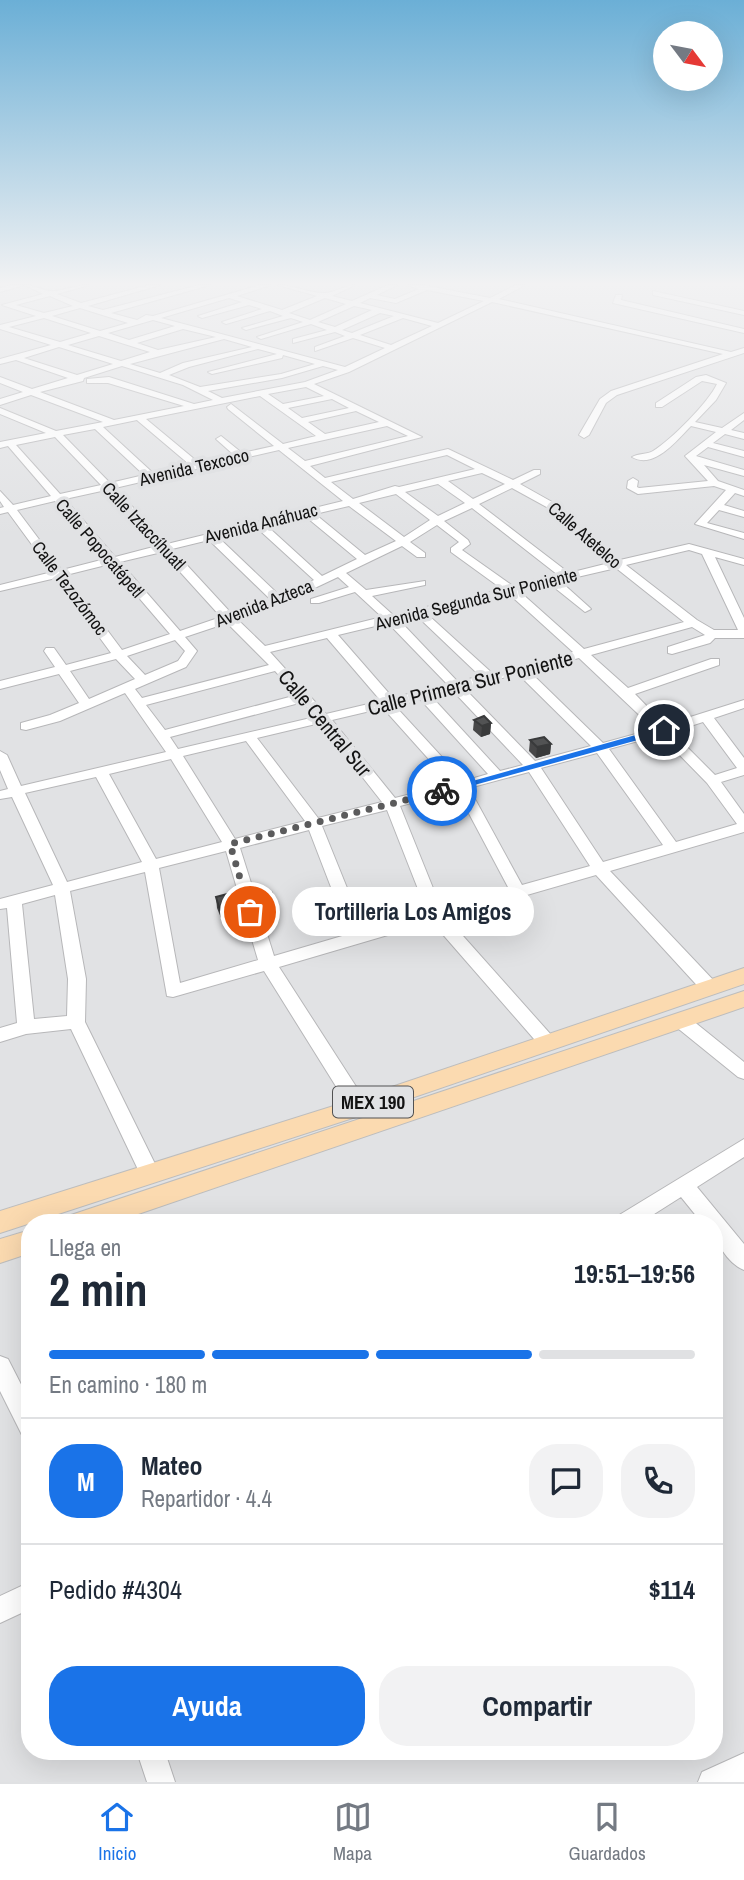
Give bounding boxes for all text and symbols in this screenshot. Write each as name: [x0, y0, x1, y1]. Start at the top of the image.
north arrow: [653, 21, 723, 91]
map controls: [653, 21, 723, 91]
street label: Avenida Texcoco: [136, 442, 251, 492]
street label: Calle Iztaccíhuatl: [97, 476, 191, 576]
street label: Calle Popocatépetl: [50, 493, 150, 603]
street label: Calle Atetelco: [543, 496, 627, 574]
street label: Avenida Anáhuac: [201, 497, 320, 549]
street label: Calle Tezozómoc: [26, 536, 114, 640]
street label: Avenida Segunda Sur Poniente: [371, 562, 580, 636]
street label: Avenida Azteca: [211, 573, 316, 633]
street label: Calle Primera Sur Poniente: [364, 643, 576, 723]
street label: Calle Central Sur: [272, 663, 378, 783]
pin: [634, 700, 694, 760]
icon: home: [645, 711, 683, 749]
courier: [407, 756, 477, 826]
icon: bike: [423, 772, 461, 810]
pin: [220, 882, 280, 942]
callout: Tortilleria Los Amigos: [292, 888, 534, 936]
icon: bag: [231, 893, 269, 931]
text: Tortilleria Los Amigos: [314, 896, 512, 927]
road number: MEX 190: [333, 1086, 413, 1118]
text: Llega en: [49, 1232, 121, 1263]
text: 19:51–19:56: [574, 1256, 695, 1291]
text: 2 min: [49, 1258, 148, 1320]
text: En camino · 180 m: [49, 1369, 207, 1400]
button: chat: [529, 1444, 603, 1518]
button: phone: [621, 1444, 695, 1518]
text: Mateo: [141, 1448, 203, 1483]
text: M: [77, 1464, 95, 1499]
text: Repartidor · 4.4: [141, 1483, 272, 1514]
text: Pedido #4304: [49, 1572, 182, 1607]
text: $114: [649, 1572, 695, 1607]
button: Ayuda: [49, 1666, 365, 1746]
button: Compartir: [379, 1666, 695, 1746]
tab: Inicio: [98, 1798, 136, 1866]
tab: Mapa: [333, 1798, 372, 1866]
tab: Guardados: [569, 1798, 646, 1866]

